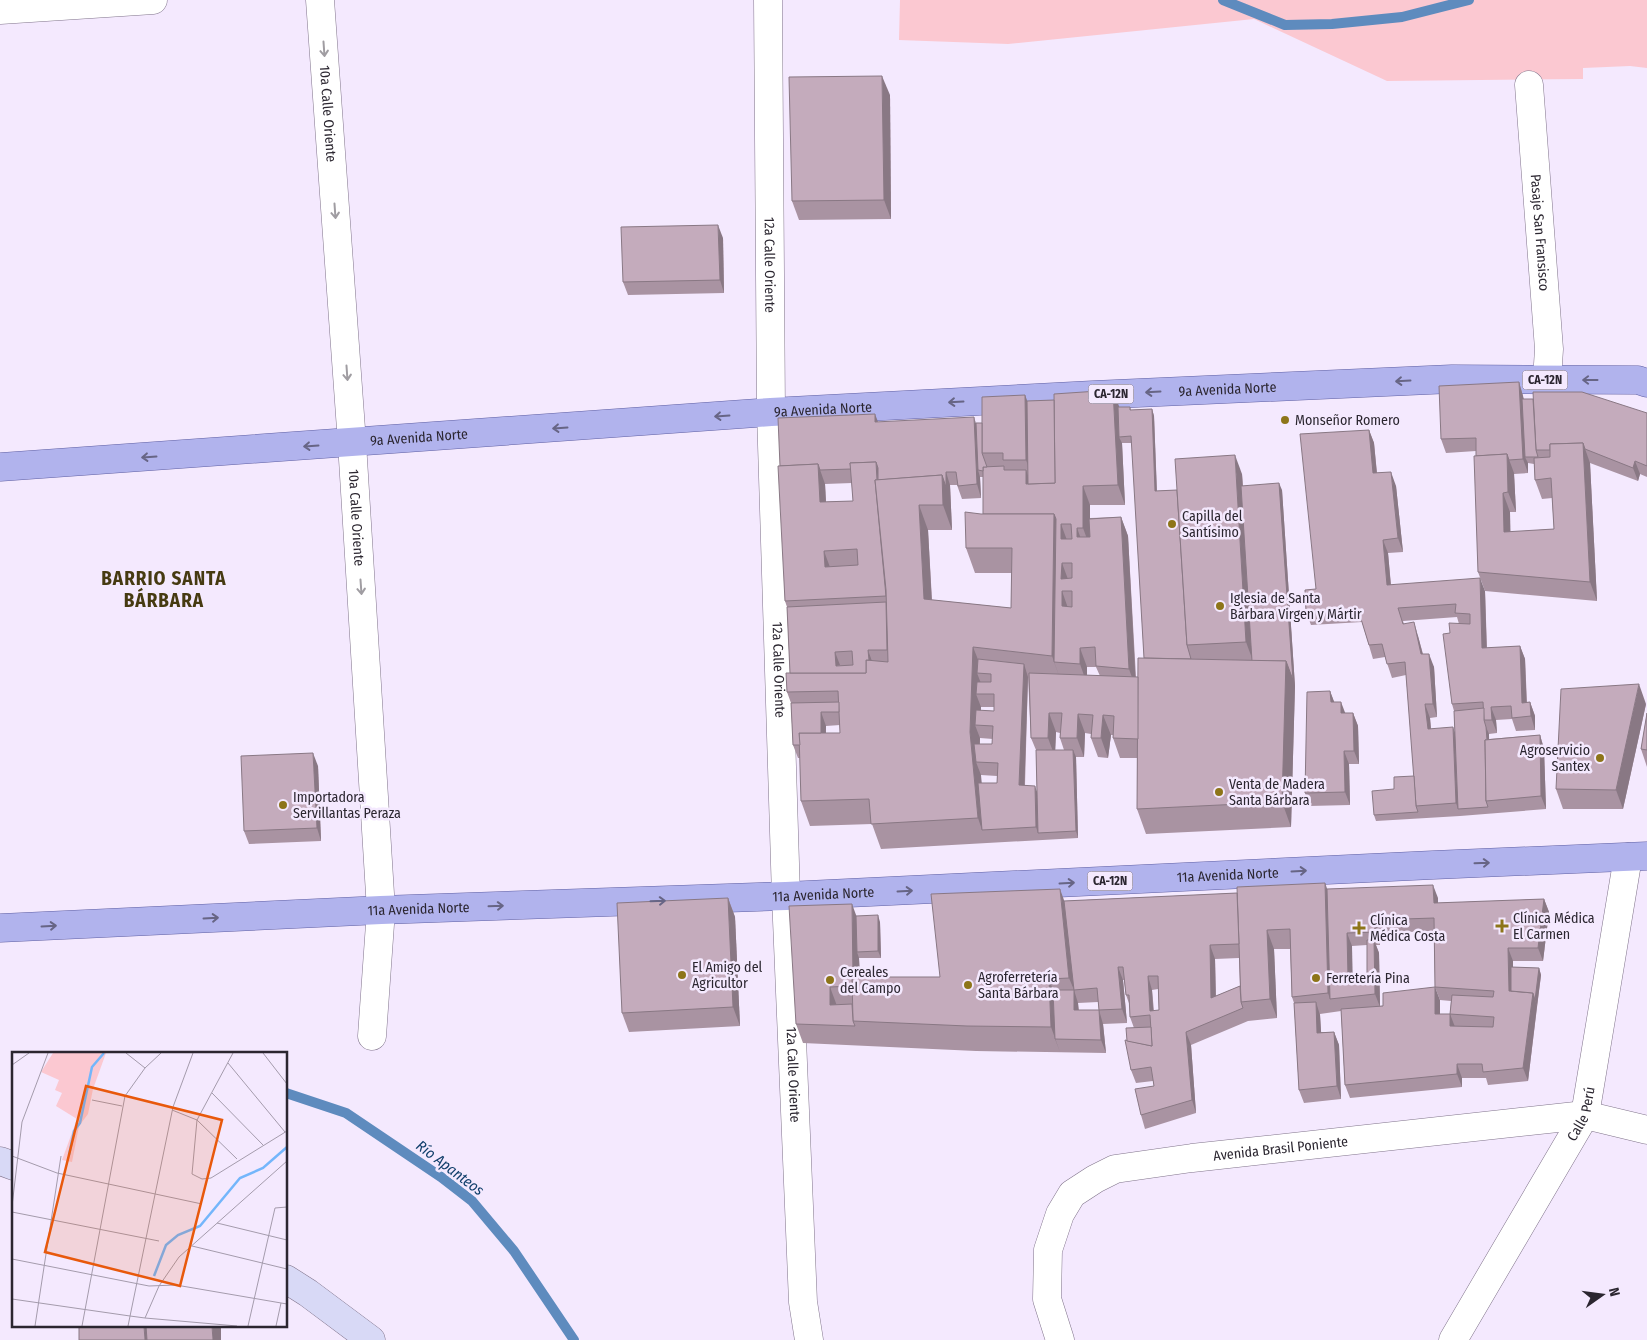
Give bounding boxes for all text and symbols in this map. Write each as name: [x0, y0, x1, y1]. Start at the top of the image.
one-way arrow: [319, 40, 329, 56]
street label: 10a Calle Oriente: [316, 65, 340, 163]
street label: Pasaje San Fransisco: [1527, 174, 1553, 292]
one-way arrow: [331, 202, 340, 218]
street label: 12a Calle Oriente: [761, 217, 778, 313]
one-way arrow: [342, 365, 352, 381]
road number: CA-12N: [1522, 370, 1568, 390]
one-way arrow: [1582, 375, 1598, 385]
one-way arrow: [1395, 376, 1411, 385]
street label: 9a Avenida Norte: [1178, 379, 1277, 400]
road number: CA-12N: [1088, 384, 1134, 404]
one-way arrow: [1145, 388, 1161, 397]
one-way arrow: [948, 398, 964, 407]
street label: 9a Avenida Norte: [774, 399, 872, 421]
one-way arrow: [715, 411, 731, 420]
place label: Monseñor Romero: [1295, 412, 1400, 429]
marker: Monseñor Romero: [1279, 414, 1291, 426]
one-way arrow: [553, 423, 569, 432]
street label: 9a Avenida Norte: [369, 426, 469, 450]
one-way arrow: [303, 441, 319, 450]
one-way arrow: [141, 452, 157, 461]
street label: 10a Calle Oriente: [345, 469, 368, 567]
place label: Capilla del Santísimo: [1182, 508, 1243, 541]
marker: Capilla del Santísimo: [1166, 518, 1178, 530]
district label: BARRIO SANTA BÁRBARA: [101, 567, 227, 612]
one-way arrow: [356, 579, 365, 595]
place label: Iglesia de Santa Bárbara Virgen y Mártir: [1230, 590, 1362, 623]
marker: Iglesia de Santa Bárbara Virgen y Mártir: [1214, 600, 1226, 612]
street label: 12a Calle Oriente: [769, 622, 788, 718]
place label: Agroservicio Santex: [1520, 742, 1591, 775]
marker: Agroservicio Santex: [1594, 752, 1606, 764]
place label: Venta de Madera Santa Bárbara: [1229, 776, 1325, 809]
marker: Venta de Madera Santa Bárbara: [1213, 786, 1225, 798]
place label: Importadora Servillantas Peraza: [293, 789, 401, 822]
marker: Importadora Servillantas Peraza: [277, 799, 289, 811]
one-way arrow: [1474, 858, 1490, 867]
street label: 11a Avenida Norte: [1176, 864, 1279, 886]
one-way arrow: [1291, 867, 1307, 876]
road number: CA-12N: [1088, 871, 1132, 890]
one-way arrow: [1059, 878, 1075, 887]
street label: 11a Avenida Norte: [772, 884, 875, 905]
one-way arrow: [897, 886, 913, 895]
one-way arrow: [650, 896, 666, 905]
street label: 11a Avenida Norte: [367, 899, 470, 920]
one-way arrow: [487, 902, 503, 911]
place label: Clínica Médica El Carmen: [1513, 910, 1595, 943]
place label: Clínica Médica Costa: [1370, 912, 1446, 945]
one-way arrow: [203, 914, 219, 923]
marker: Clínica Médica El Carmen: [1495, 919, 1509, 933]
one-way arrow: [40, 921, 56, 931]
marker: Clínica Médica Costa: [1352, 921, 1366, 935]
place label: El Amigo del Agricultor: [692, 959, 763, 992]
place label: Cereales del Campo: [840, 964, 901, 997]
marker: El Amigo del Agricultor: [676, 969, 688, 981]
place label: Agroferretería Santa Bárbara: [978, 969, 1059, 1002]
place label: Ferretería Pina: [1326, 970, 1410, 987]
marker: Ferretería Pina: [1310, 972, 1322, 984]
marker: Cereales del Campo: [824, 974, 836, 986]
marker: Agroferretería Santa Bárbara: [962, 979, 974, 991]
street label: 12a Calle Oriente: [782, 1026, 803, 1123]
inset map: [12, 1052, 288, 1328]
street label: Calle Perú: [1564, 1085, 1599, 1144]
street label: Avenida Brasil Poniente: [1212, 1133, 1349, 1165]
water label: Río Apanteos: [412, 1137, 488, 1200]
north arrow: [1577, 1270, 1627, 1320]
text: N: [1605, 1286, 1623, 1298]

